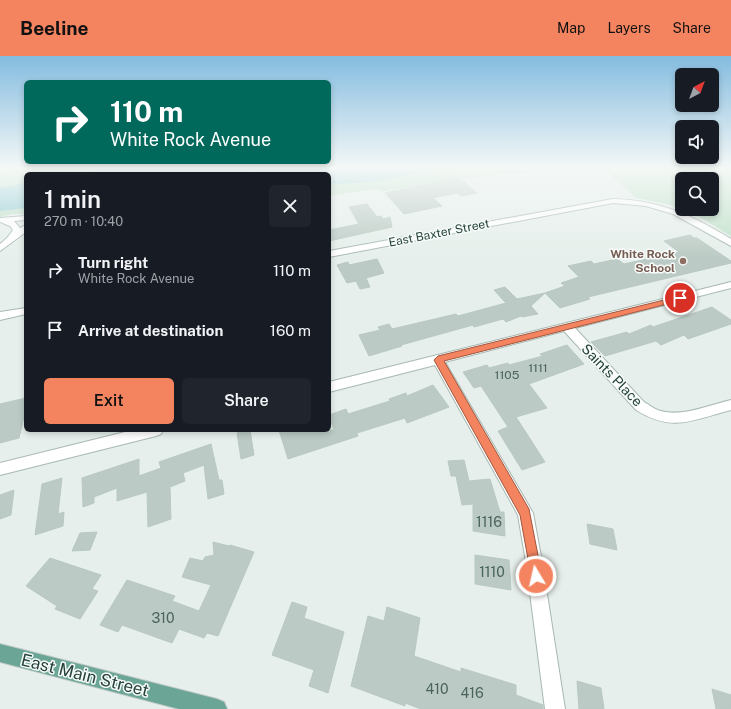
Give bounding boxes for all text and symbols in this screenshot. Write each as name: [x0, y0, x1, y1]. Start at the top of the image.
text: Beeline: [20, 17, 89, 39]
text: Map: [557, 20, 585, 36]
text: Layers: [607, 20, 651, 36]
text: Share: [673, 20, 711, 36]
north arrow: [675, 68, 719, 112]
map controls: [675, 68, 719, 216]
text: 110 m: [110, 95, 183, 128]
icon: right: [44, 96, 96, 148]
button: sound: [675, 120, 719, 164]
text: White Rock Avenue: [110, 129, 271, 150]
button: search: [675, 172, 719, 216]
text: 1 min: [44, 185, 101, 213]
button: close: [269, 185, 311, 227]
text: 270 m · 10:40: [44, 214, 123, 229]
street label: East Baxter Street: [387, 216, 491, 250]
place label: White Rock School: [610, 247, 675, 275]
text: Turn right: [78, 254, 148, 271]
marker: White Rock School: [678, 256, 688, 266]
icon: right: [44, 259, 66, 281]
text: 110 m: [273, 262, 311, 279]
text: White Rock Avenue: [78, 271, 194, 286]
pin: [663, 281, 697, 315]
icon: arrive: [669, 287, 691, 309]
icon: arrive: [44, 319, 66, 341]
text: Arrive at destination: [78, 322, 223, 339]
text: 160 m: [270, 322, 311, 339]
street label: Saints Place: [578, 340, 646, 410]
house number: 1111: [528, 361, 548, 375]
house number: 1105: [495, 368, 520, 382]
button: Exit: [44, 378, 174, 424]
button: Share: [182, 378, 311, 424]
house number: 1116: [476, 514, 502, 530]
position arrow: [515, 555, 557, 597]
house number: 1110: [479, 564, 505, 580]
house number: 310: [151, 610, 175, 626]
street label: East Main Street: [19, 649, 151, 701]
house number: 410: [425, 681, 449, 697]
house number: 416: [460, 685, 484, 701]

